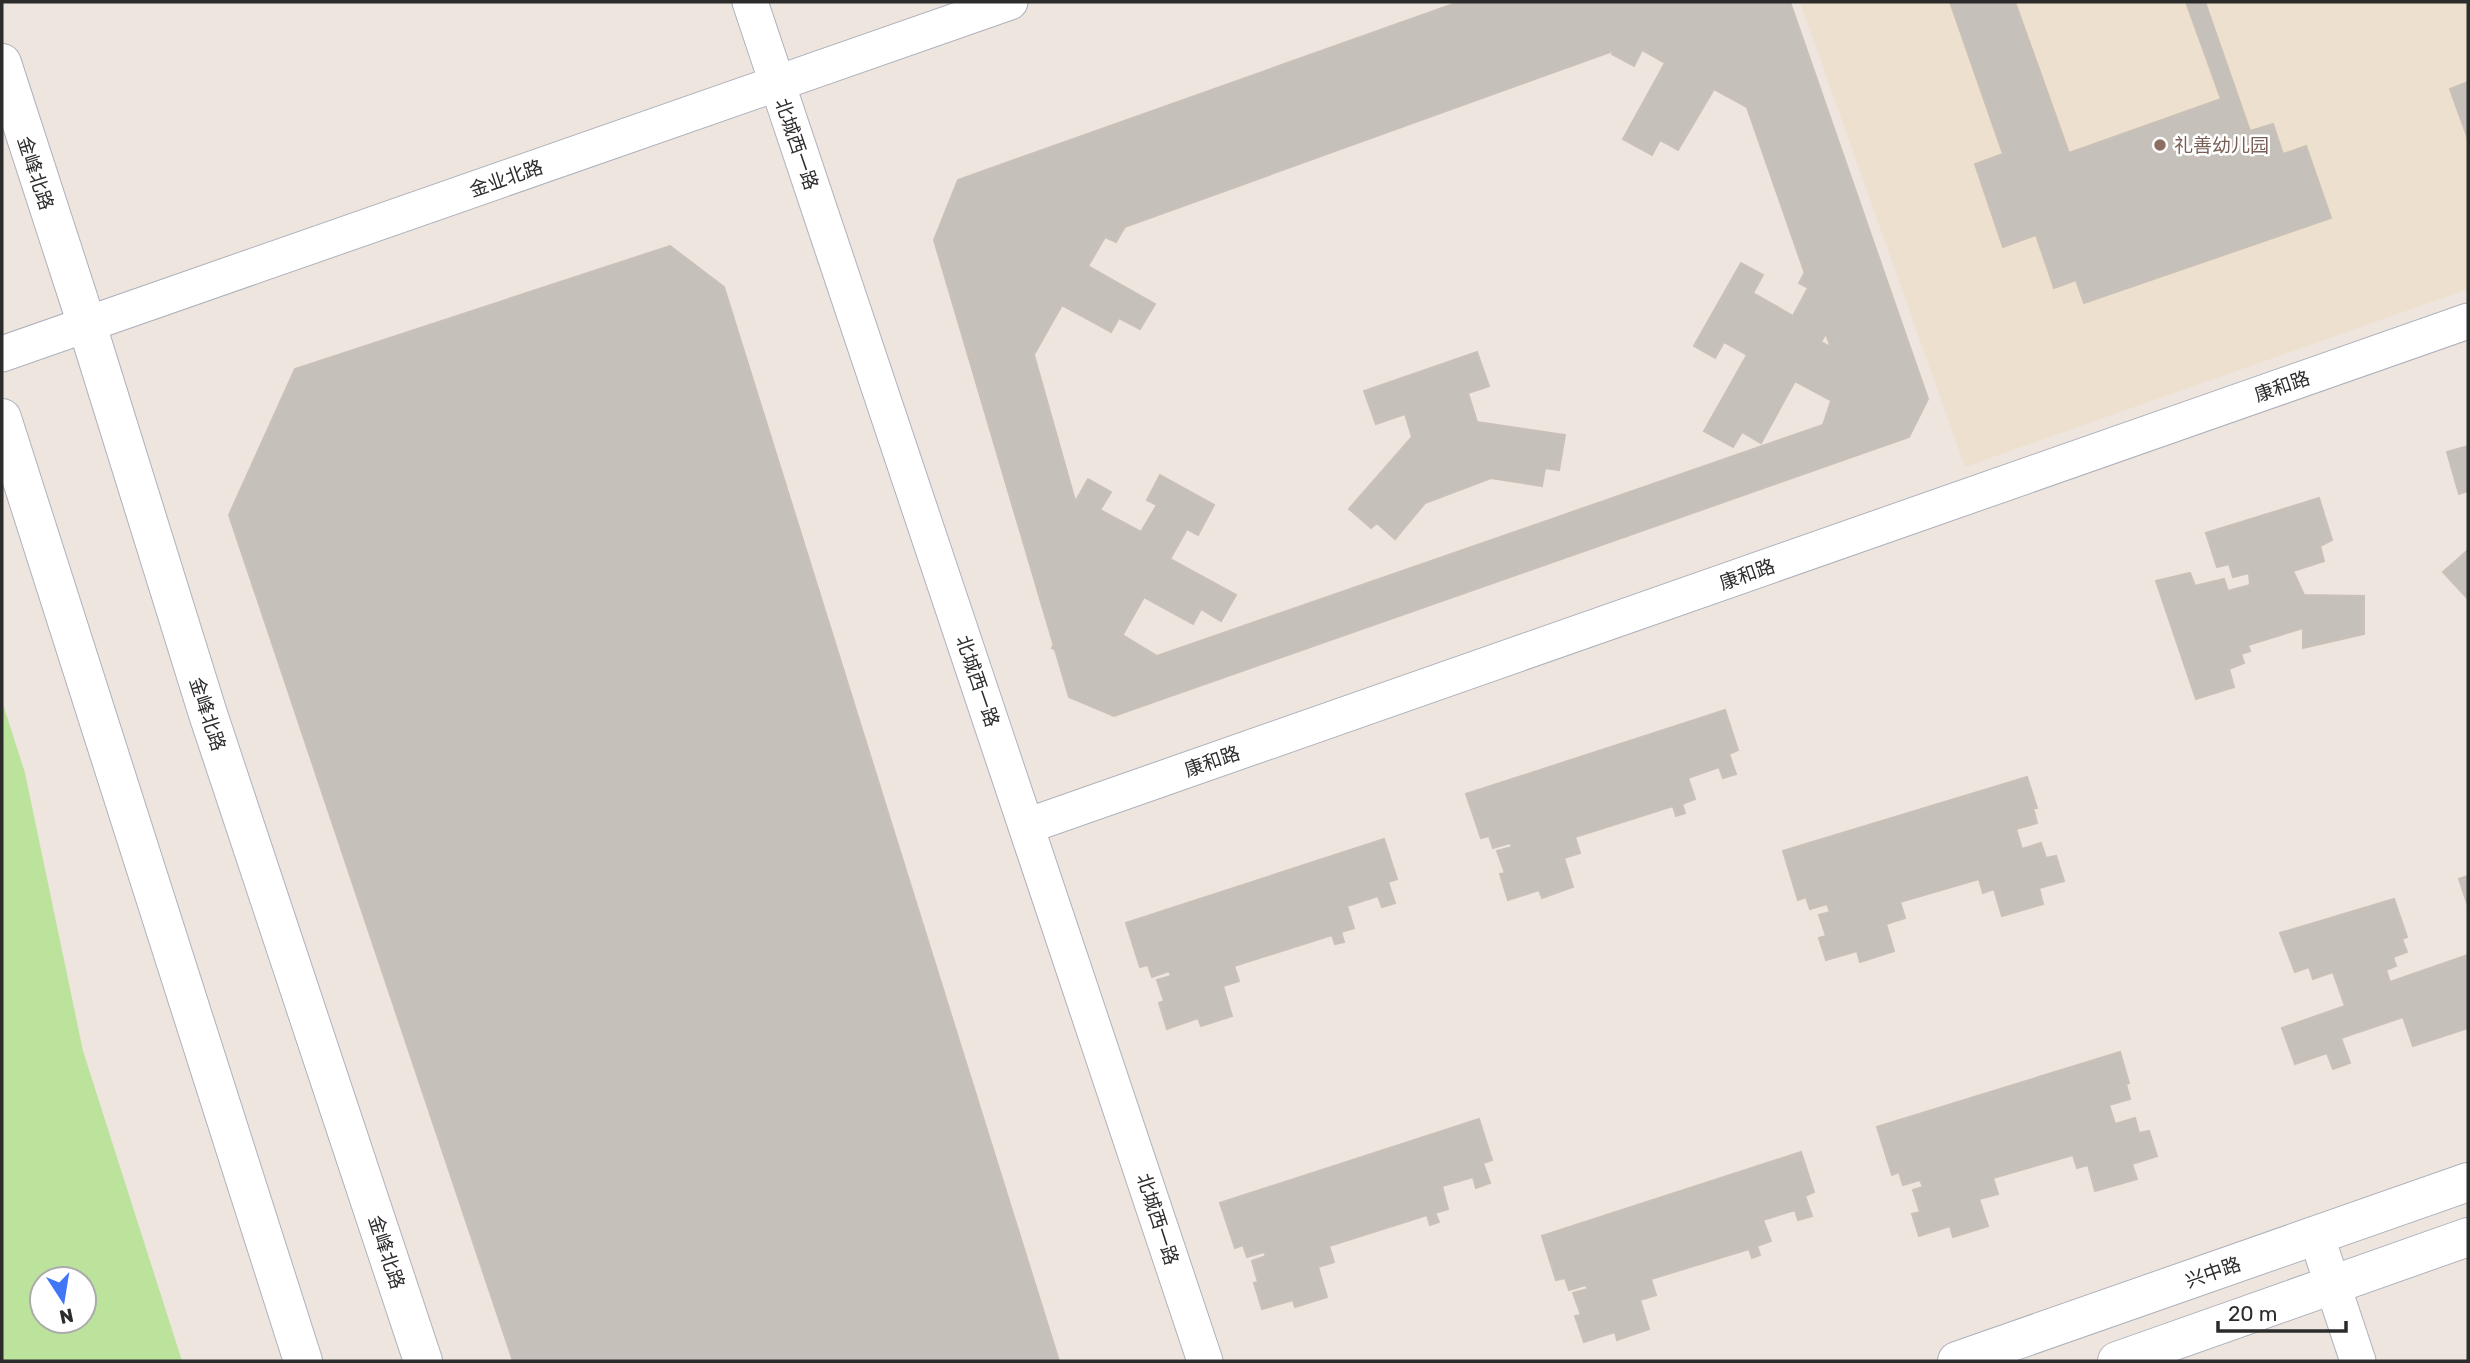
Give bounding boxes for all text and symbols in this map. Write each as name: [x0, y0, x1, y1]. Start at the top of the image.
street label: 北城西一路: [770, 95, 823, 193]
street label: 金峰北路: [13, 133, 58, 213]
place label: 礼善幼儿园: [2174, 134, 2269, 157]
marker: 礼善幼儿园: [2152, 137, 2168, 153]
street label: 金业北路: [466, 155, 546, 202]
street label: 康和路: [2251, 366, 2313, 407]
street label: 康和路: [1716, 554, 1778, 595]
street label: 北城西一路: [951, 632, 1004, 730]
street label: 金峰北路: [185, 674, 230, 754]
street label: 康和路: [1181, 741, 1243, 782]
street label: 北城西一路: [1132, 1170, 1183, 1268]
street label: 金峰北路: [364, 1212, 409, 1292]
street label: 兴中路: [2182, 1252, 2244, 1293]
north arrow: [28, 1265, 98, 1335]
scale bar: [2218, 1290, 2346, 1334]
text: 20 m: [2228, 1301, 2277, 1326]
text: N: [57, 1303, 76, 1329]

